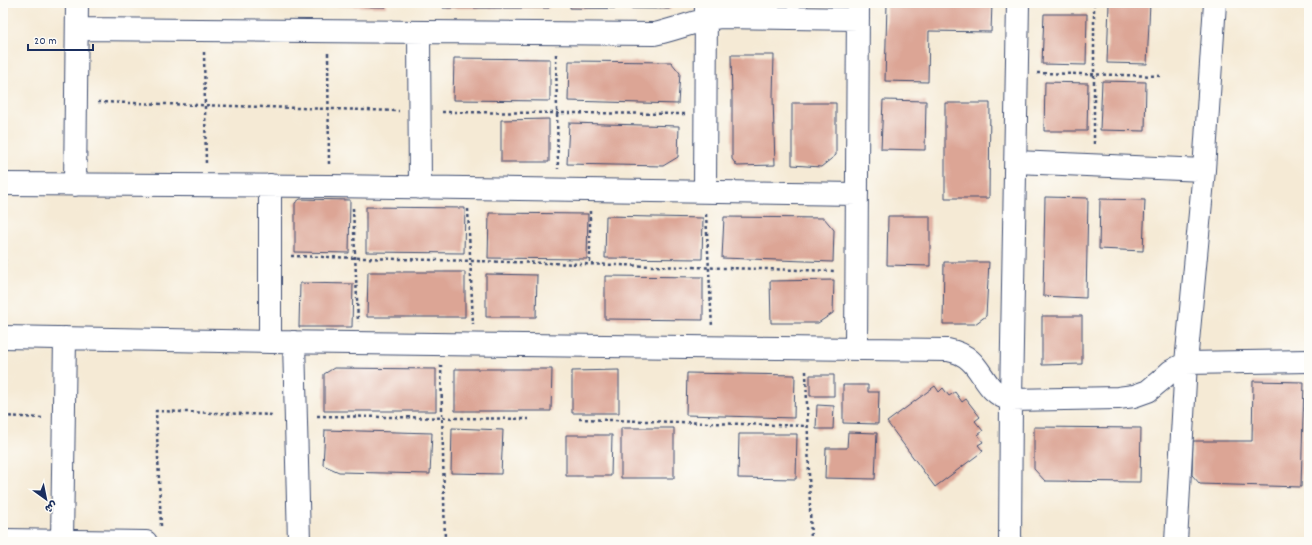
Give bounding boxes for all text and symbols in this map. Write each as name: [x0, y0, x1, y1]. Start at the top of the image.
scale bar: [28, 26, 93, 52]
text: 20 m: [34, 33, 57, 50]
north arrow: [26, 479, 66, 519]
text: ش: [41, 496, 60, 516]

